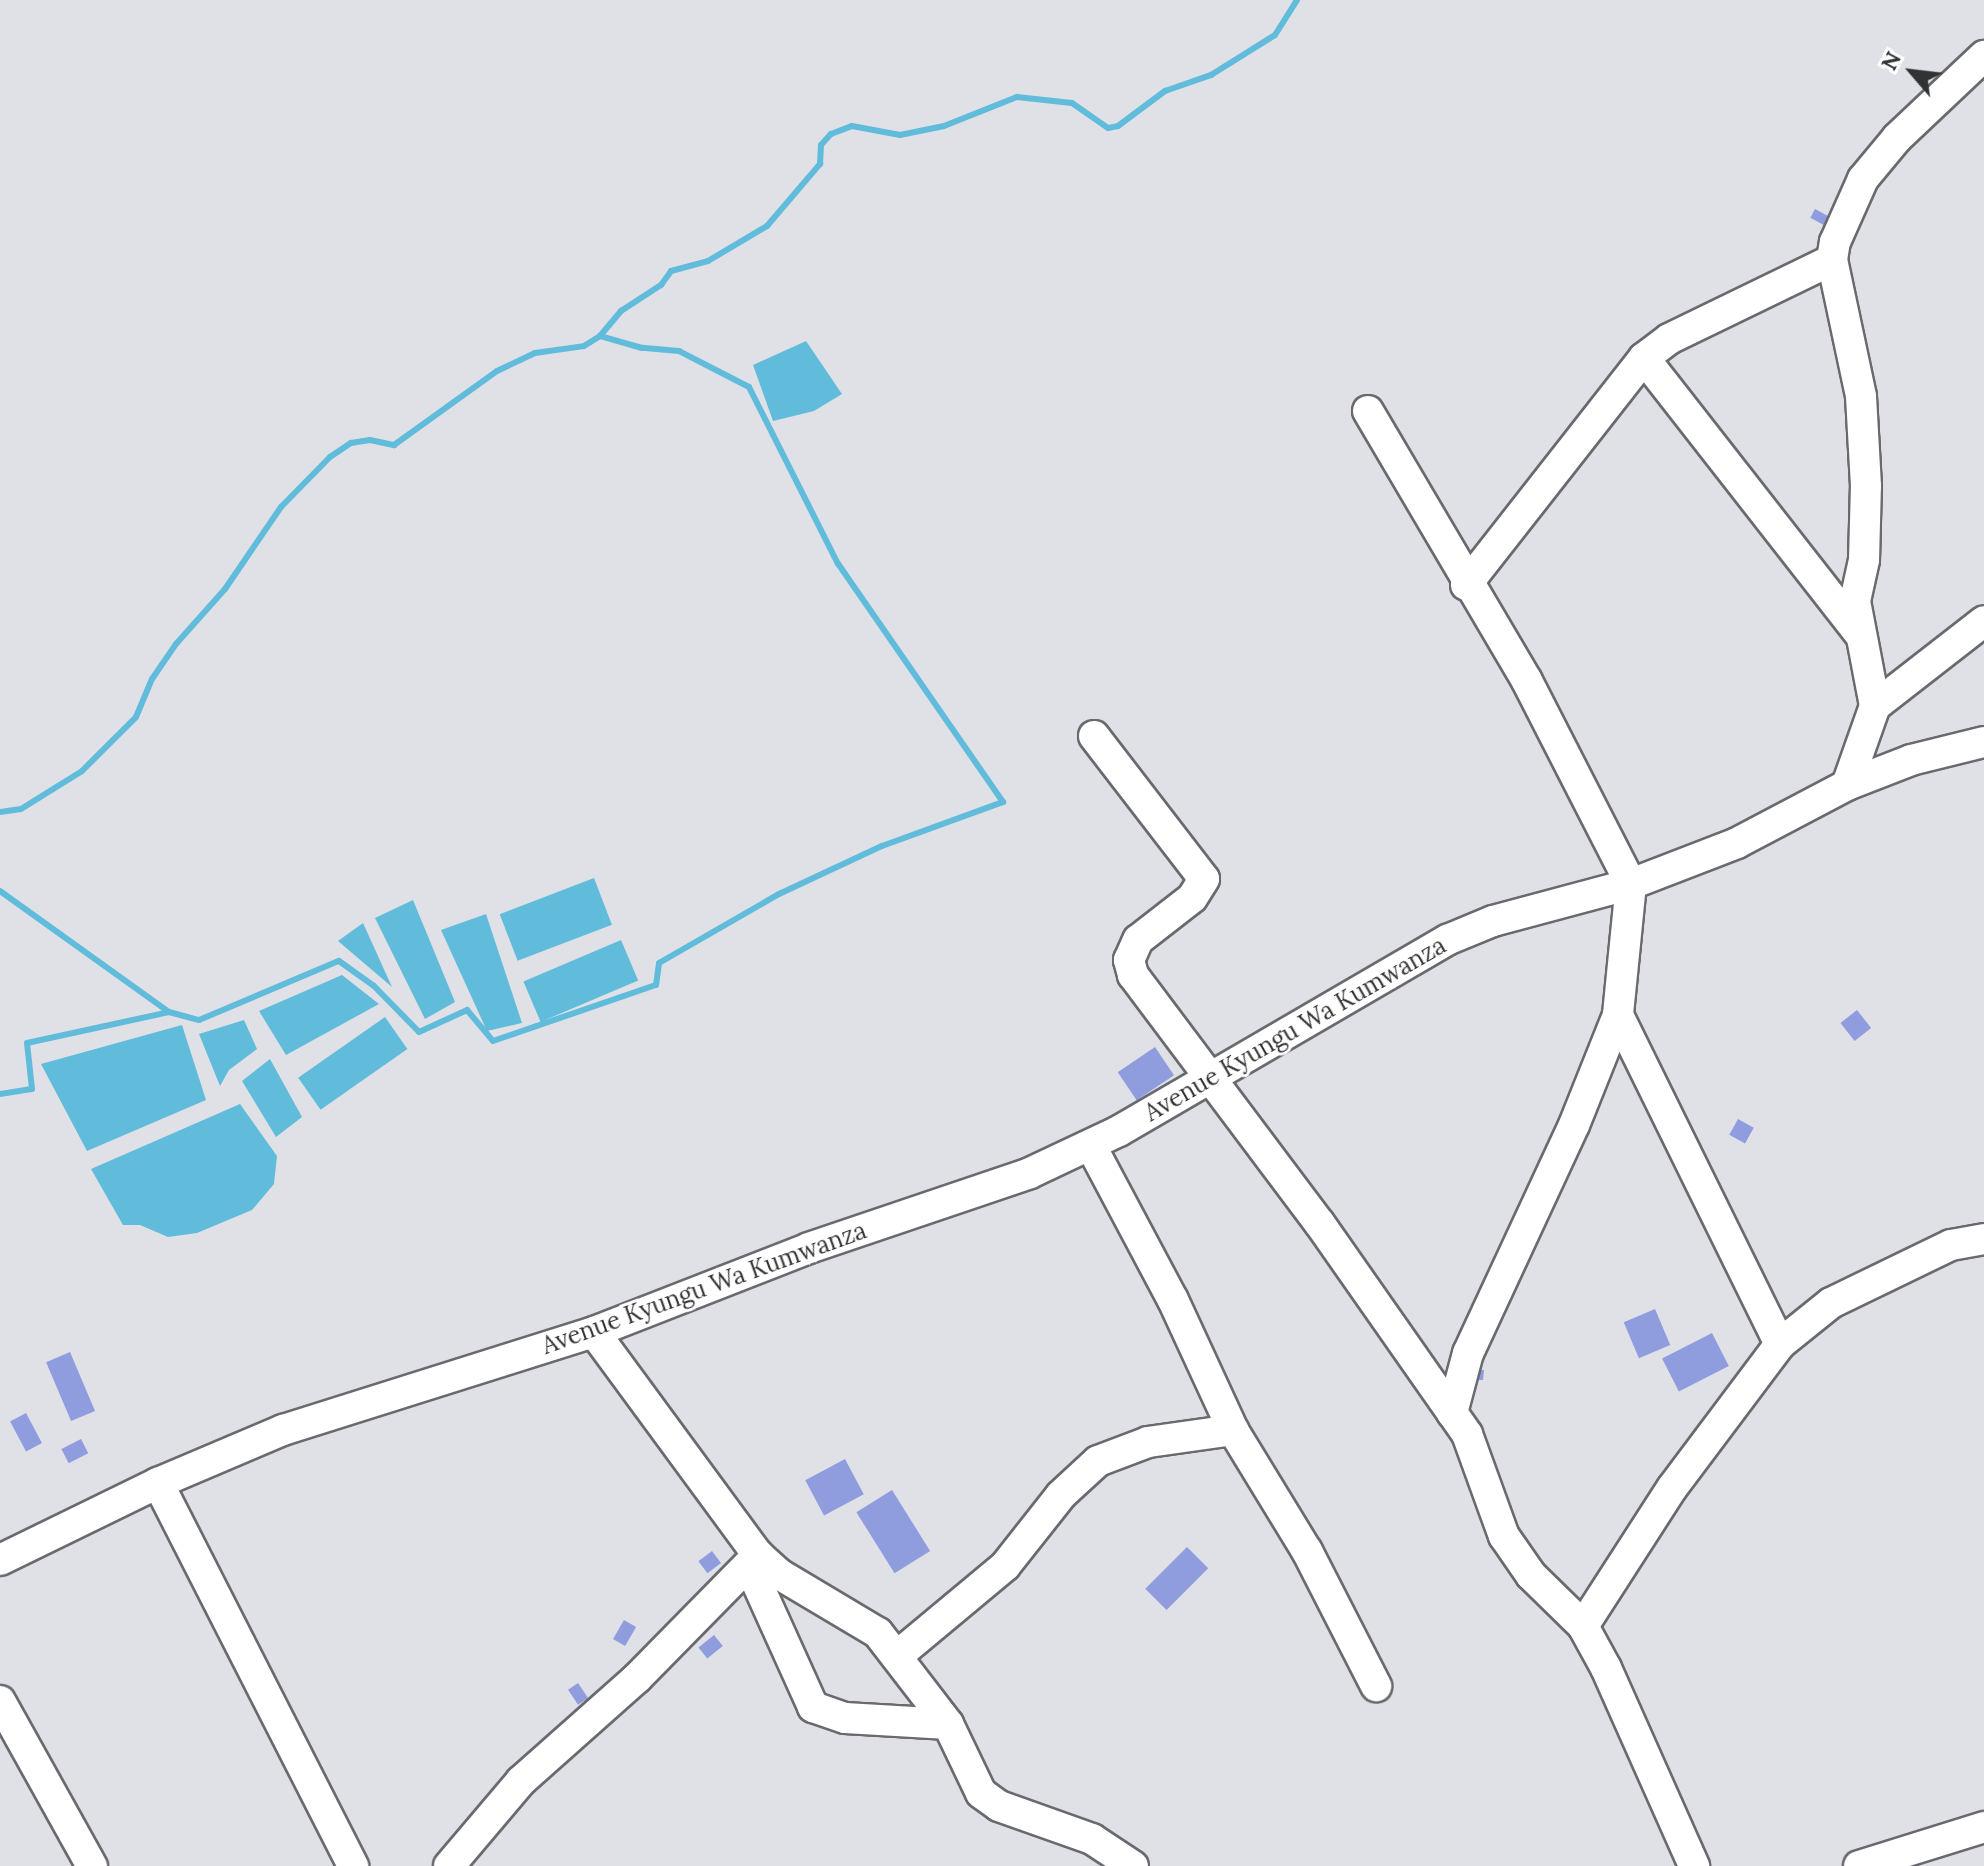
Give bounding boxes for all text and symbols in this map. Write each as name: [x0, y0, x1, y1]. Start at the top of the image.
north arrow: [1872, 32, 1952, 112]
text: N: [1874, 47, 1907, 75]
street label: Avenue Kyungu Wa Kumwanza: [1139, 931, 1451, 1127]
street label: Avenue Kyungu Wa Kumwanza: [538, 1216, 870, 1360]

